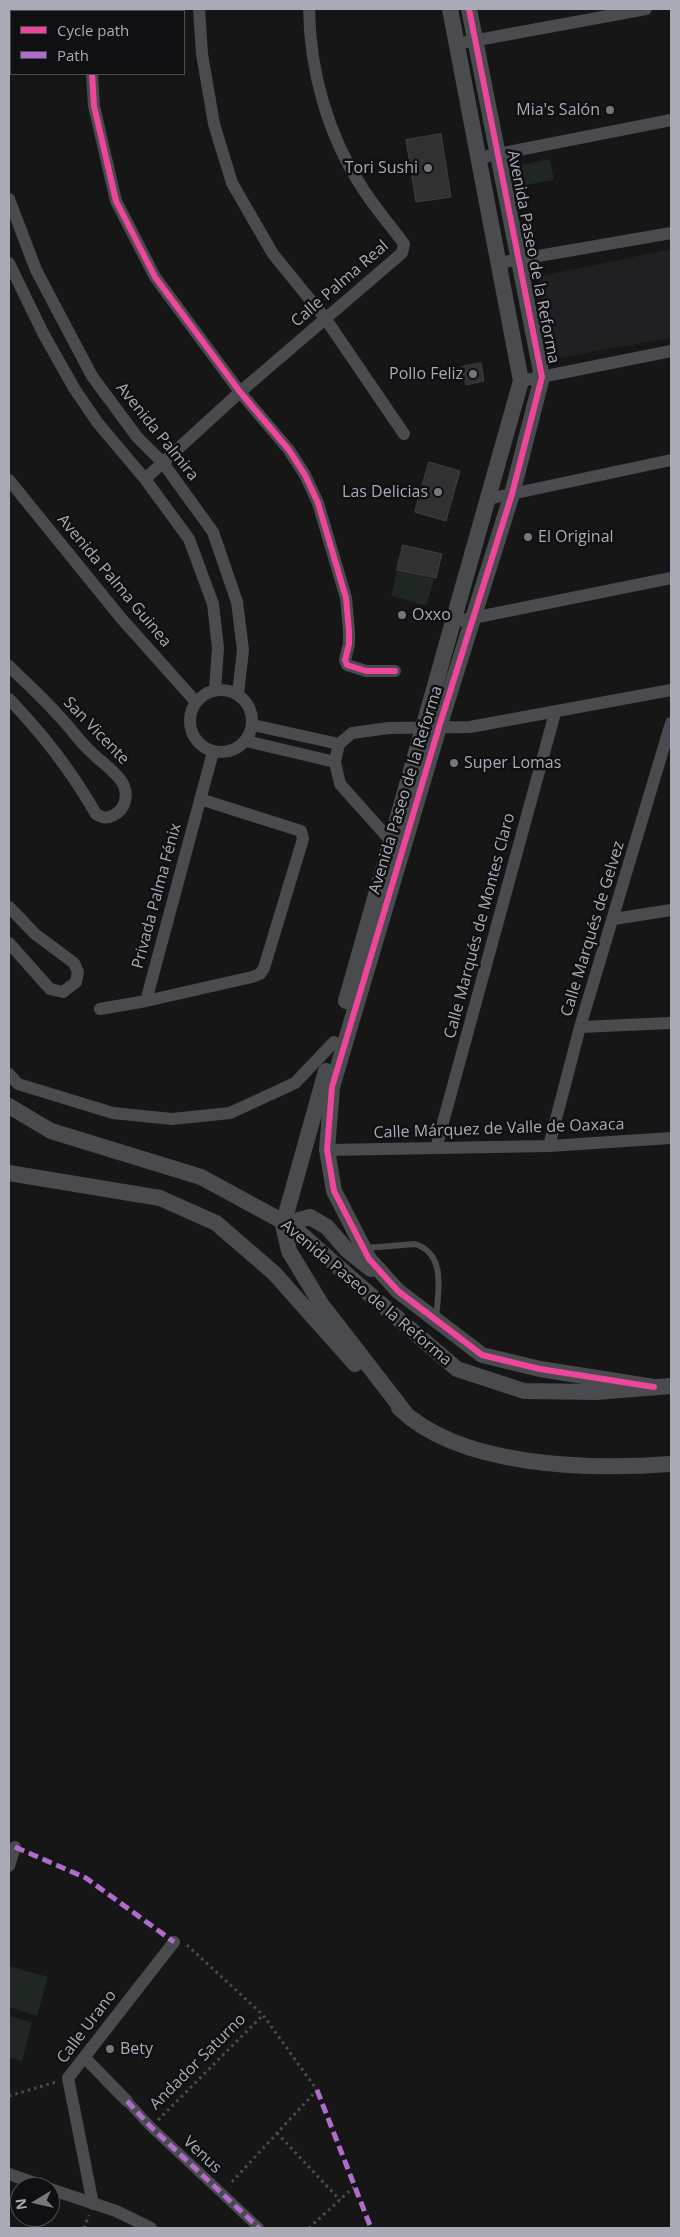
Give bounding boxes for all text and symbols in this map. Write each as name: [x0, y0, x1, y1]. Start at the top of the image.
legend: [10, 10, 185, 75]
text: Cycle path: [57, 20, 129, 40]
text: Path: [57, 45, 89, 65]
place label: Mia's Salón: [516, 100, 600, 120]
marker: Mia's Salón: [604, 104, 616, 116]
street label: Avenida Paseo de la Reforma: [503, 149, 563, 365]
place label: Tori Sushi: [345, 158, 418, 178]
marker: Tori Sushi: [422, 162, 434, 174]
street label: Calle Palma Real: [288, 237, 392, 331]
place label: Pollo Feliz: [389, 364, 463, 384]
marker: Pollo Feliz: [467, 368, 479, 380]
street label: Avenida Palmira: [112, 379, 202, 485]
place label: Las Delicias: [342, 482, 428, 502]
marker: Las Delicias: [432, 486, 444, 498]
street label: Avenida Palma Guinea: [53, 511, 175, 651]
place label: El Original: [538, 527, 614, 547]
marker: El Original: [522, 531, 534, 543]
place label: Oxxo: [412, 605, 451, 625]
marker: Oxxo: [396, 609, 408, 621]
street label: Avenida Paseo de la Reforma: [365, 684, 447, 896]
street label: San Vicente: [59, 693, 133, 769]
place label: Super Lomas: [464, 753, 561, 773]
marker: Super Lomas: [448, 757, 460, 769]
street label: Calle Marqués de Montes Claro: [441, 811, 519, 1041]
street label: Privada Palma Fénix: [128, 821, 186, 971]
street label: Calle Marqués de Gelvez: [557, 839, 629, 1019]
street label: Calle Márquez de Valle de Oaxaca: [373, 1115, 625, 1143]
street label: Avenida Paseo de la Reforma: [277, 1216, 455, 1370]
street label: Calle Urano: [53, 1987, 121, 2067]
street label: Andador Saturno: [146, 2010, 250, 2114]
place label: Bety: [120, 2039, 153, 2059]
marker: Bety: [104, 2043, 116, 2055]
street label: Venus: [179, 2132, 225, 2178]
north arrow: [10, 2177, 60, 2227]
text: N: [10, 2197, 31, 2211]

